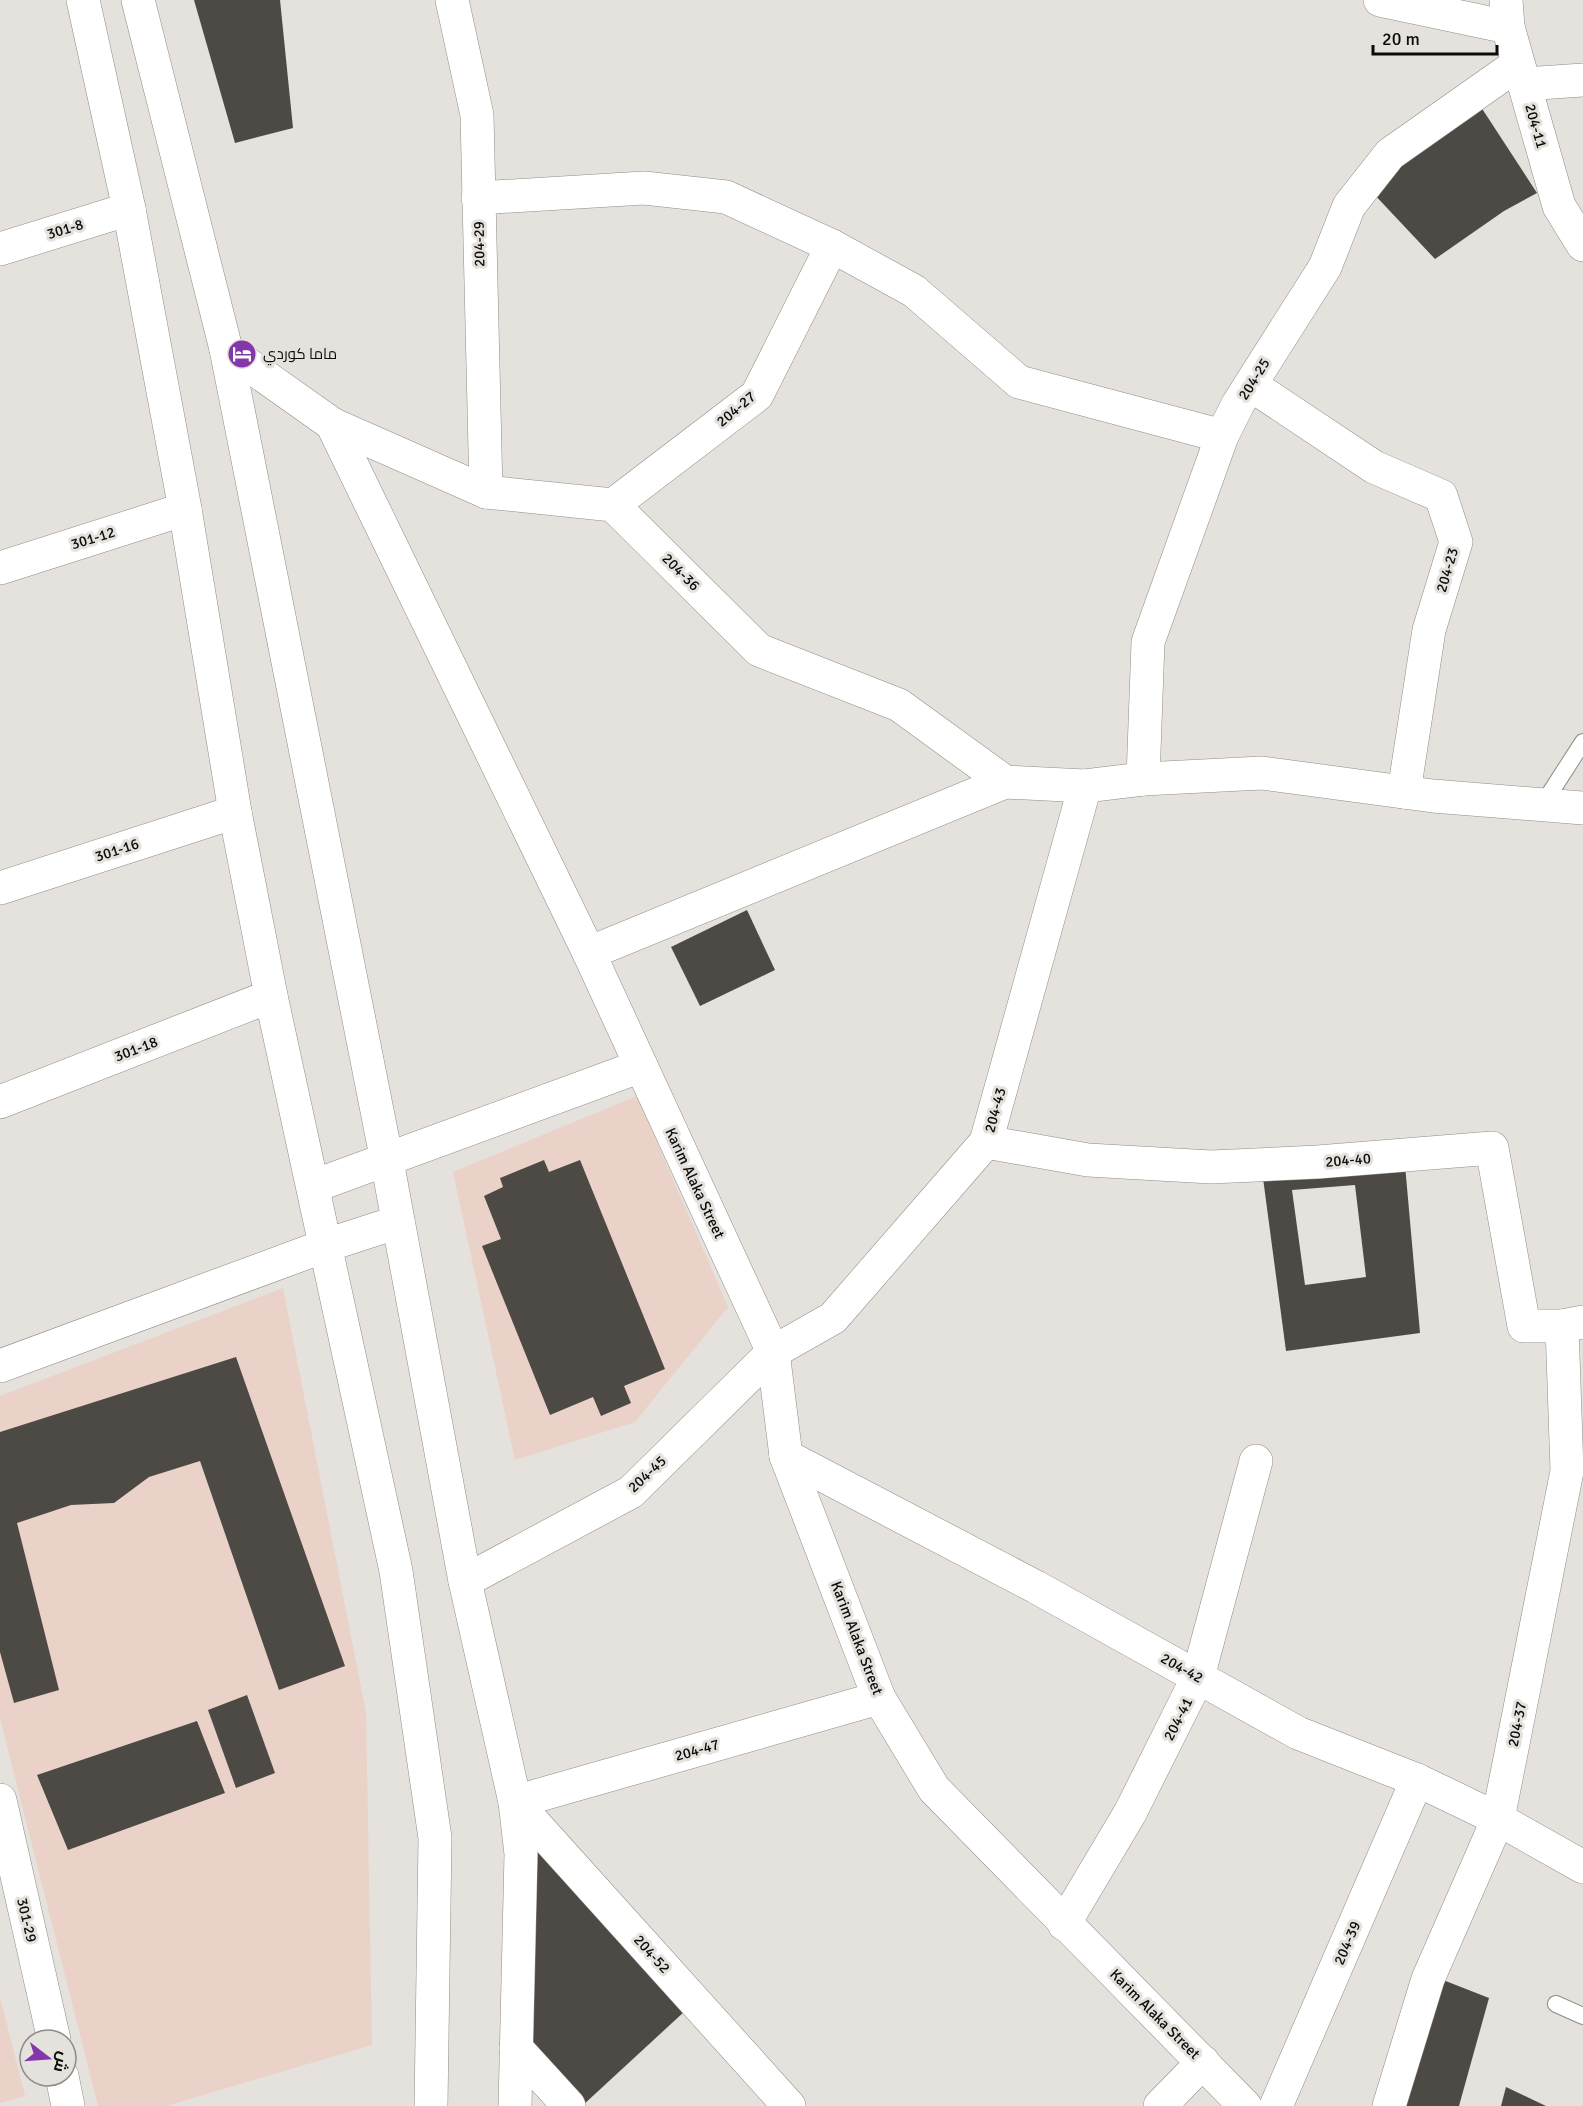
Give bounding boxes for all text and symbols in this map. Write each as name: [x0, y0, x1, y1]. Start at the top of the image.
scale bar: [1373, 18, 1498, 56]
text: 20 m: [1382, 28, 1420, 50]
street label: 204-11: [1521, 102, 1551, 150]
street label: 301-8: [45, 215, 85, 243]
street label: 204-29: [470, 221, 488, 267]
hotel icon: ماما كوردي: [226, 338, 258, 370]
place label: ماما كوردي: [263, 345, 337, 366]
street label: 204-25: [1234, 355, 1274, 403]
street label: 204-27: [713, 387, 759, 431]
street label: 301-12: [69, 523, 117, 553]
street label: 204-23: [1432, 546, 1462, 594]
street label: 204-36: [658, 549, 704, 595]
street label: 301-16: [93, 834, 141, 866]
street label: 301-18: [112, 1033, 160, 1065]
street label: 204-43: [980, 1086, 1010, 1134]
street label: Karim Alaka Street: [661, 1125, 729, 1241]
street label: 204-40: [1324, 1149, 1372, 1171]
street label: 204-45: [624, 1452, 670, 1496]
street label: Karim Alaka Street: [827, 1579, 887, 1697]
street label: 204-42: [1158, 1649, 1206, 1687]
street label: 204-41: [1160, 1695, 1196, 1743]
street label: 204-37: [1504, 1700, 1530, 1748]
street label: 204-47: [673, 1735, 721, 1765]
street label: 301-29: [13, 1896, 41, 1944]
street label: 204-39: [1330, 1918, 1364, 1968]
street label: 204-52: [630, 1931, 674, 1977]
street label: Karim Alaka Street: [1106, 1965, 1204, 2063]
north arrow: [18, 2028, 78, 2088]
text: ش: [49, 2049, 74, 2075]

